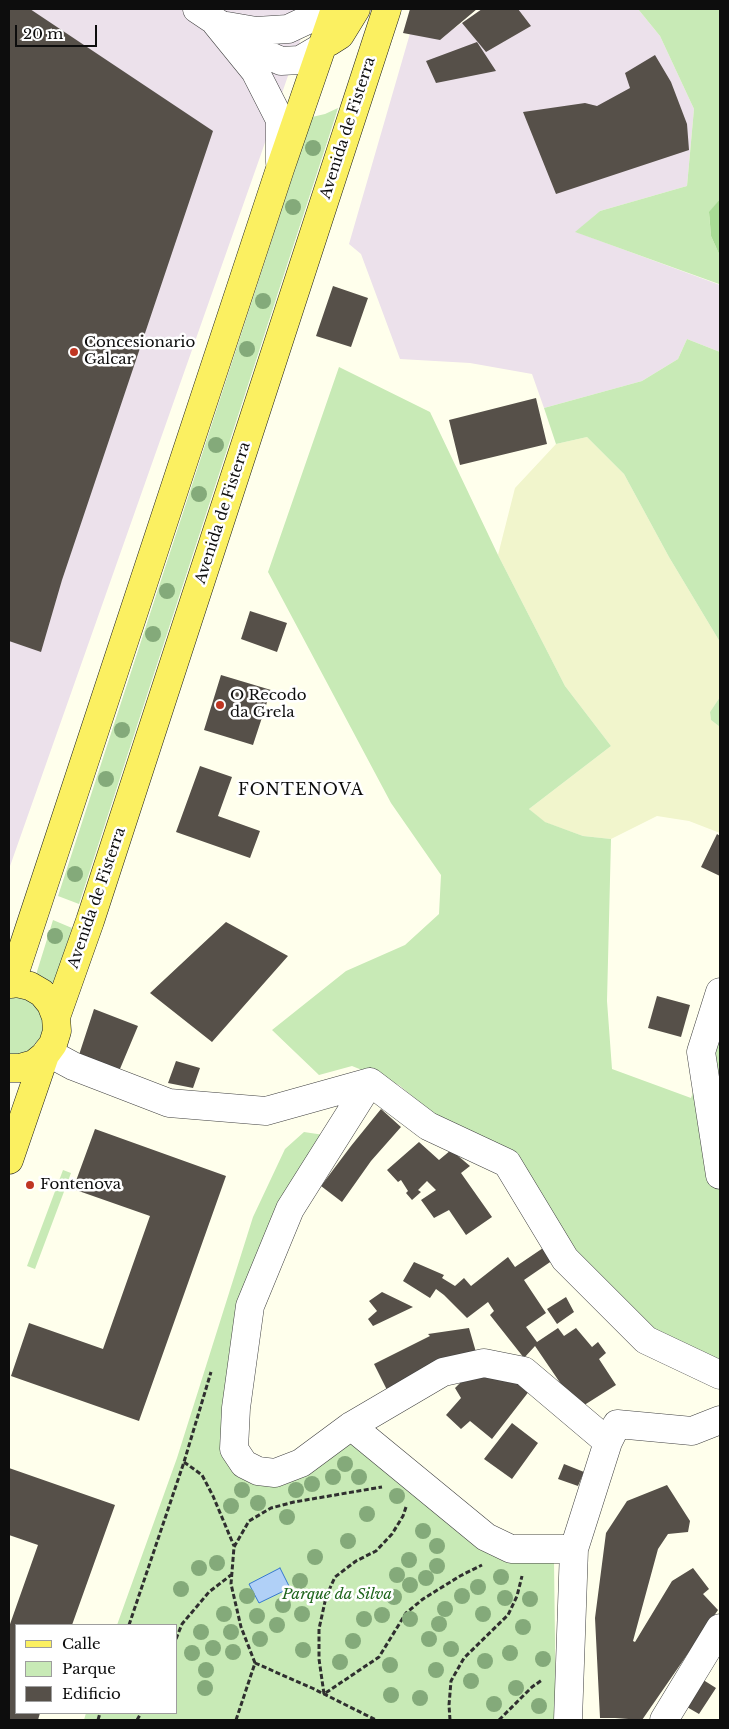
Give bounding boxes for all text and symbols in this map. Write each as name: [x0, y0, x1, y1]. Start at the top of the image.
scale bar: [18, 15, 100, 47]
text: 20 m: [23, 24, 63, 43]
street label: Avenida de Fisterra: [317, 55, 379, 201]
place label: Concesionario Galcar: [84, 334, 195, 369]
marker: Concesionario Galcar: [68, 346, 80, 358]
street label: Avenida de Fisterra: [192, 440, 254, 586]
place label: O Recodo da Grela: [230, 687, 307, 722]
marker: O Recodo da Grela: [214, 699, 226, 711]
district label: FONTENOVA: [237, 780, 365, 800]
street label: Avenida de Fisterra: [64, 825, 130, 971]
place label: Fontenova: [40, 1176, 121, 1194]
marker: Fontenova: [24, 1179, 36, 1191]
park label: Parque da Silva: [282, 1586, 392, 1604]
legend: [15, 1624, 178, 1714]
text: Calle: [62, 1634, 101, 1653]
text: Parque: [62, 1659, 116, 1678]
text: Edificio: [62, 1684, 121, 1703]

